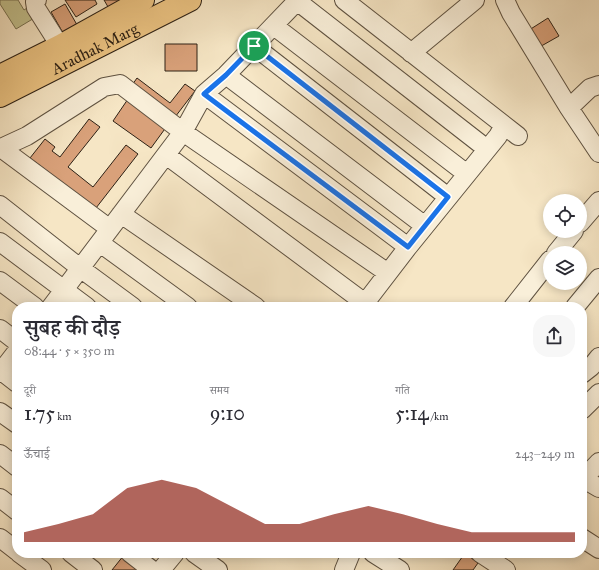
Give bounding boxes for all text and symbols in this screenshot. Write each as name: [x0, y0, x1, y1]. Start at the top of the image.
street label: Aradhak Marg: [47, 18, 142, 79]
pin: [237, 29, 271, 63]
icon: arrive: [243, 35, 265, 57]
map controls: [543, 194, 587, 290]
button: locate: [543, 194, 587, 238]
button: layers: [543, 246, 587, 290]
text: सुबह की दौड़: [24, 314, 120, 341]
button: share: [533, 315, 575, 357]
text: 08:44 · 5 × 350 m: [24, 343, 115, 359]
text: दूरी: [24, 384, 36, 397]
text: समय: [210, 384, 229, 397]
text: गति: [395, 384, 410, 397]
text: 1.75: [24, 401, 55, 425]
text: 9:10: [210, 401, 245, 425]
text: 5:14: [395, 401, 429, 425]
text: km: [55, 410, 72, 423]
text: /km: [429, 410, 448, 423]
text: ऊँचाई: [24, 446, 50, 462]
text: 243–249 m: [515, 446, 575, 462]

